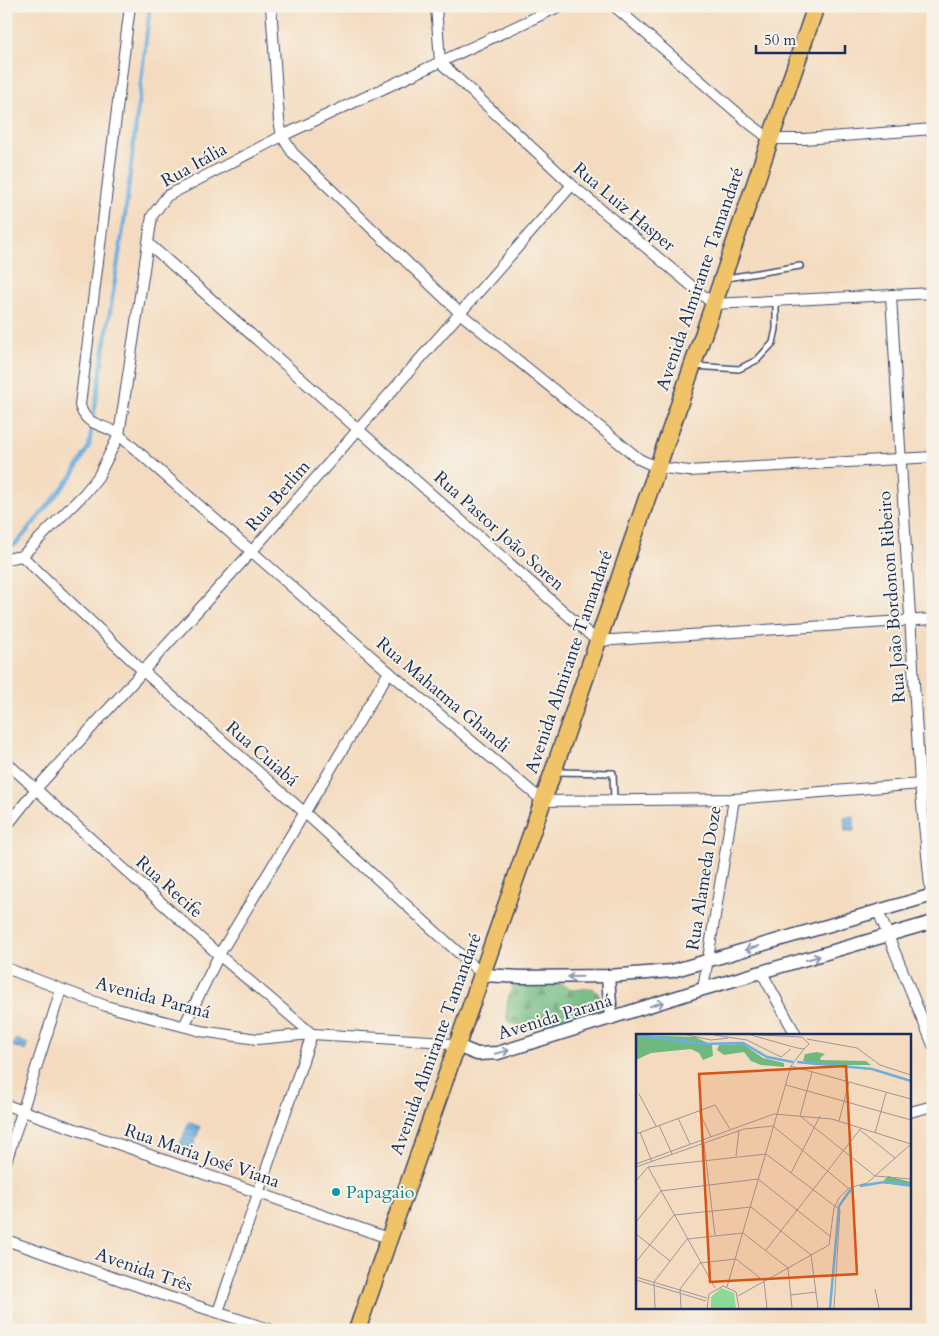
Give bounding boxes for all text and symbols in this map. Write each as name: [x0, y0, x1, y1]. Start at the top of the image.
scale bar: [756, 22, 845, 54]
text: 50 m: [764, 30, 796, 50]
street label: Rua Itália: [156, 137, 232, 193]
street label: Rua Luiz Hasper: [567, 157, 681, 258]
street label: Avenida Almirante Tamandaré: [650, 164, 750, 394]
street label: Rua Berlim: [240, 454, 316, 537]
street label: Rua Pastor João Soren: [428, 465, 570, 597]
street label: Rua João Bordonon Ribeiro: [872, 490, 912, 704]
street label: Avenida Almirante Tamandaré: [519, 547, 619, 777]
street label: Rua Mahatma Ghandi: [371, 632, 515, 758]
street label: Rua Cuiabá: [220, 715, 304, 793]
street label: Rua Alameda Doze: [680, 804, 728, 952]
street label: Rua Recife: [130, 850, 208, 924]
street label: Avenida Almirante Tamandaré: [384, 929, 488, 1159]
one-way arrow: [744, 944, 760, 954]
one-way arrow: [805, 952, 821, 962]
street label: Avenida Paraná: [93, 971, 214, 1025]
one-way arrow: [567, 972, 583, 981]
street label: Avenida Paraná: [495, 988, 615, 1046]
one-way arrow: [649, 998, 665, 1008]
inset map: [636, 1034, 912, 1308]
one-way arrow: [494, 1046, 510, 1056]
street label: Rua Maria José Viana: [121, 1118, 283, 1194]
place label: Papagaio: [346, 1180, 415, 1205]
marker: Papagaio: [330, 1186, 342, 1198]
street label: Avenida Três: [92, 1242, 196, 1298]

